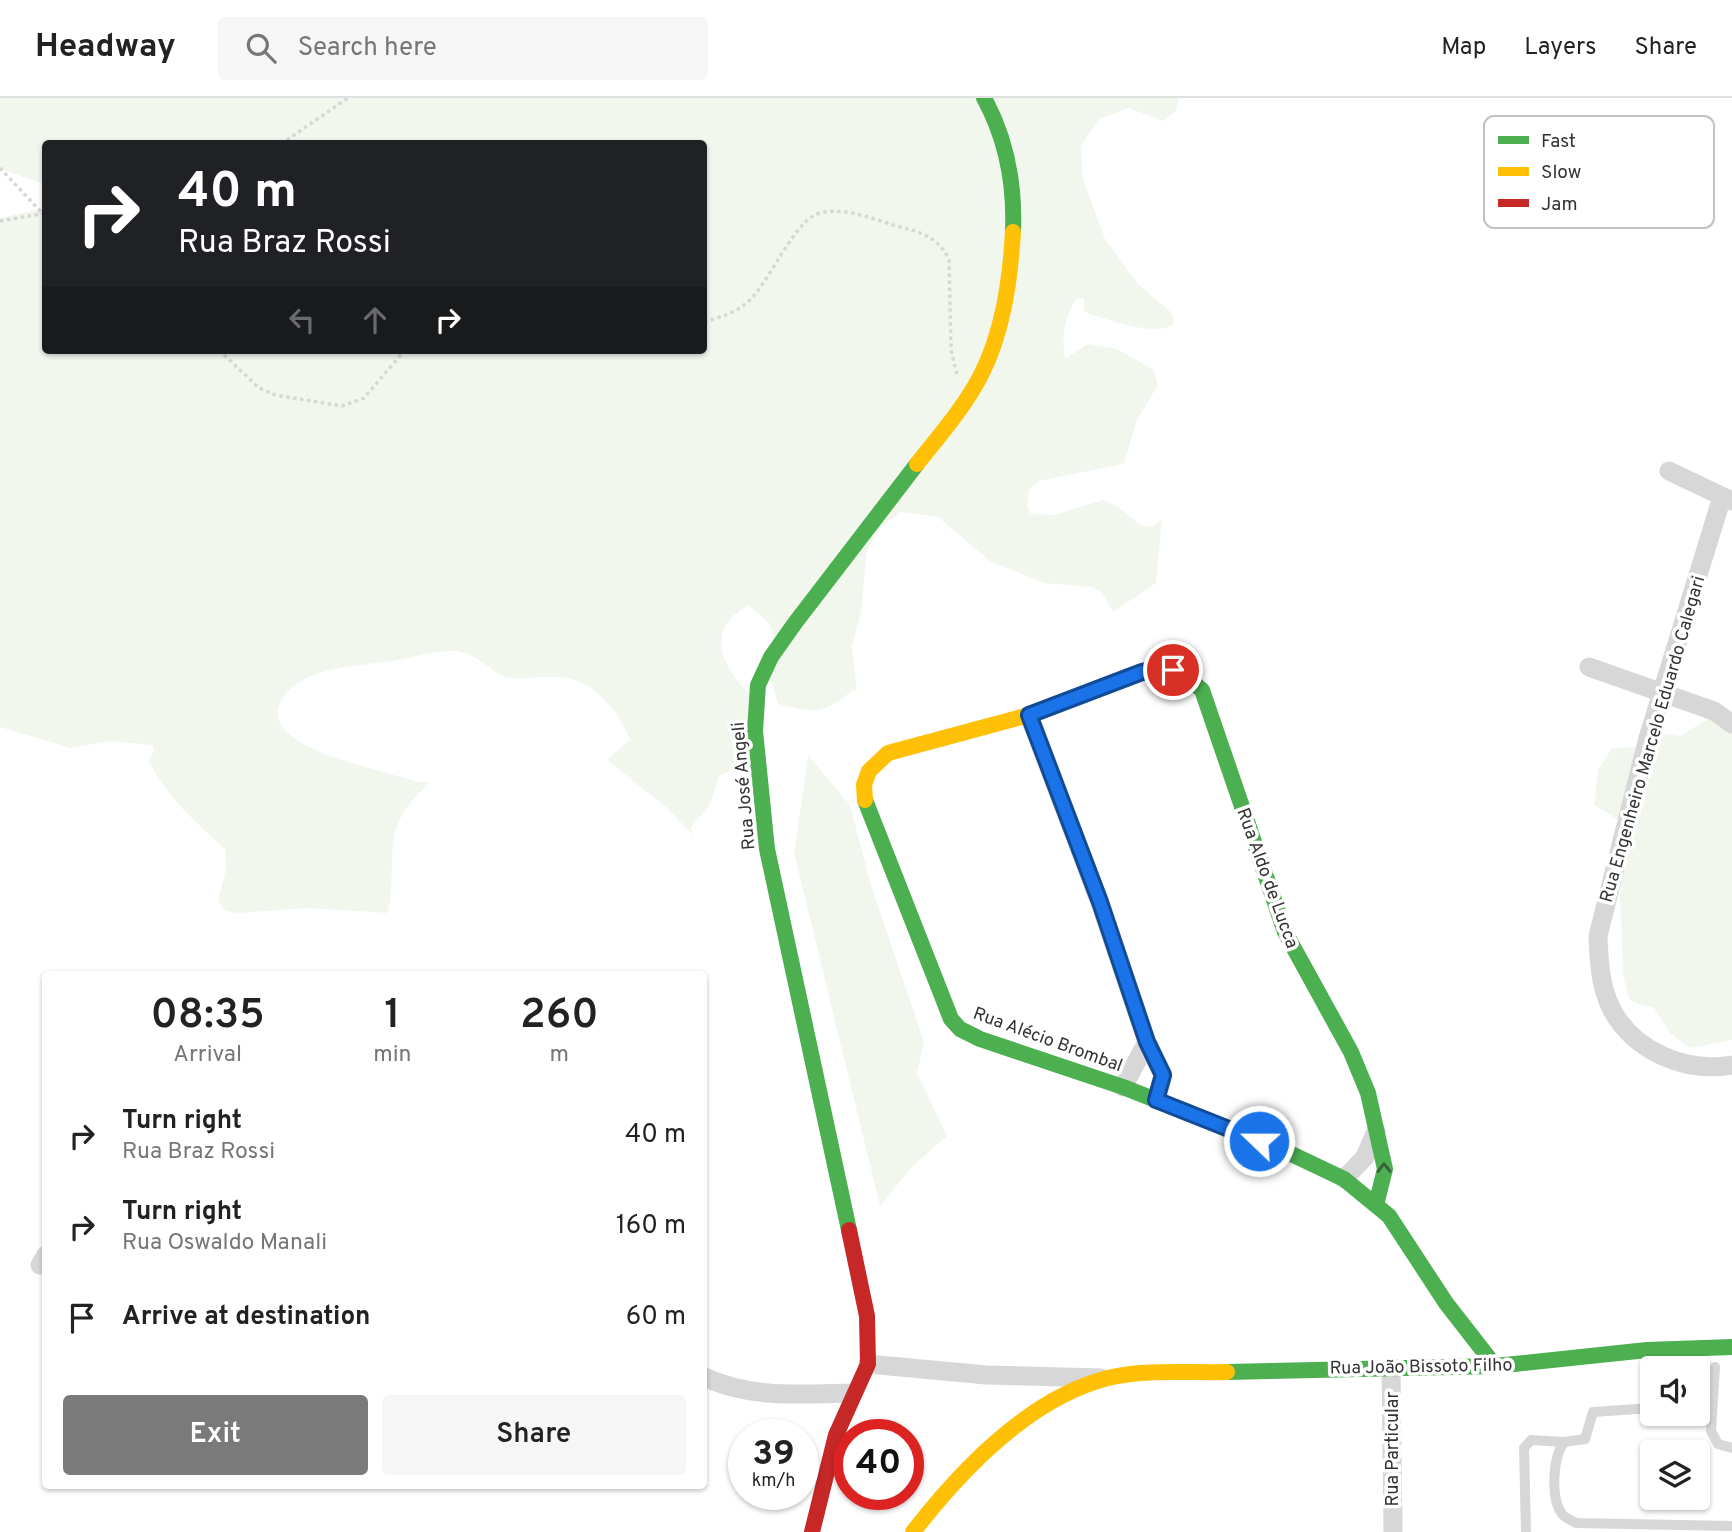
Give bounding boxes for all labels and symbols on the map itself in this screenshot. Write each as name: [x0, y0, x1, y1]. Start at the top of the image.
legend: [1484, 116, 1714, 228]
text: Fast: [1541, 130, 1576, 154]
text: Slow: [1541, 161, 1581, 185]
text: Jam: [1541, 193, 1578, 217]
street label: Rua Engenheiro Marcelo Eduardo Calegari: [1596, 573, 1711, 905]
pin: [1143, 640, 1203, 700]
street label: Rua José Angeli: [727, 721, 762, 851]
street label: Rua Aldo de Lucca: [1231, 805, 1303, 952]
street label: Rua Alécio Brombal: [970, 1003, 1125, 1078]
position arrow: [1222, 1104, 1296, 1178]
one-way arrow: [1376, 1162, 1391, 1173]
street label: Rua João Bissoto Filho: [1329, 1354, 1513, 1381]
street label: Rua Particular: [1382, 1391, 1405, 1507]
speed limit sign: 40: [833, 1419, 924, 1510]

